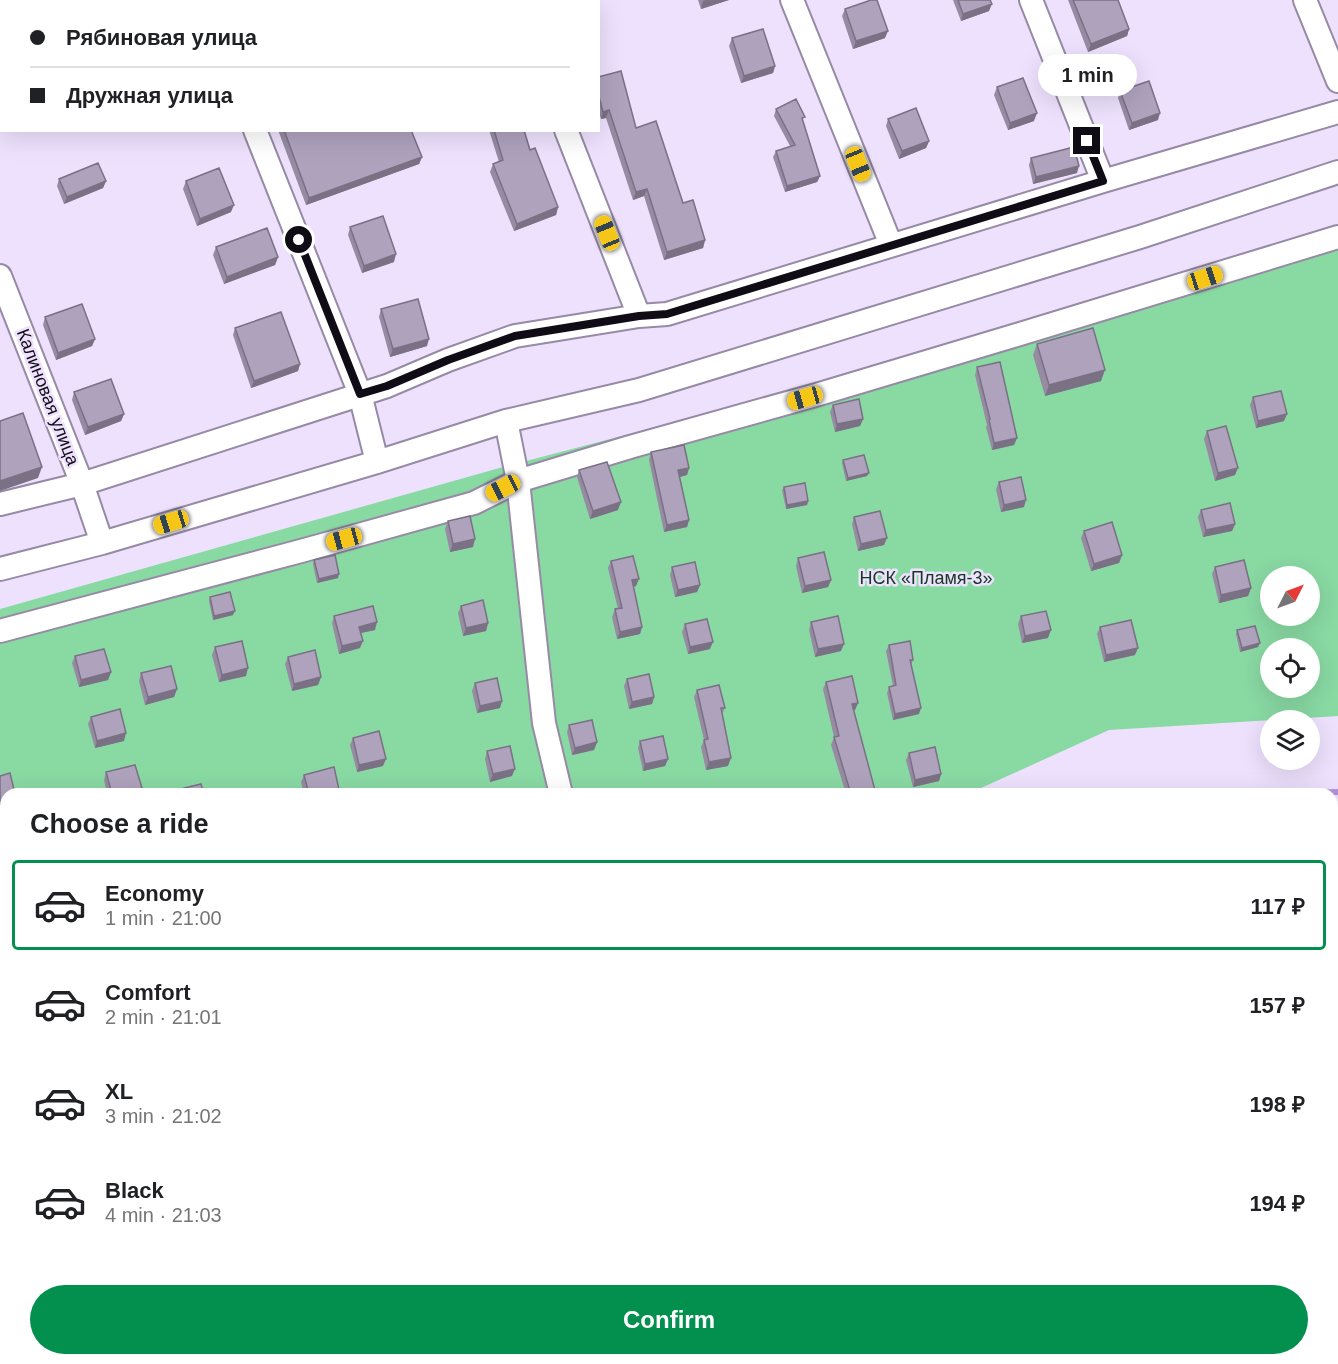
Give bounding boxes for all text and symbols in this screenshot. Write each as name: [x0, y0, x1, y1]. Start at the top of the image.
text: Рябиновая улица: [66, 25, 257, 50]
callout: 1 min: [1038, 54, 1136, 96]
text: 1 min: [1061, 64, 1114, 86]
text: Дружная улица: [66, 83, 233, 108]
route end: [1073, 127, 1100, 154]
car: [843, 144, 873, 184]
car: [592, 213, 622, 253]
route start: [285, 226, 312, 253]
car: [1185, 264, 1225, 292]
street label: Калиновая улица: [13, 326, 84, 469]
car: [785, 384, 825, 412]
car: [483, 472, 523, 504]
car: [151, 508, 191, 536]
car: [324, 526, 364, 552]
north arrow: [1260, 566, 1320, 626]
map controls: [1260, 566, 1320, 770]
park label: НСК «Пламя-3»: [859, 568, 993, 588]
button: locate: [1260, 638, 1320, 698]
button: layers: [1260, 710, 1320, 770]
text: Choose a ride: [30, 809, 209, 839]
icon: car: [33, 878, 87, 932]
text: Economy: [105, 881, 204, 906]
text: 117 ₽: [1251, 894, 1305, 919]
text: 1 min · 21:00: [105, 907, 222, 929]
icon: car: [33, 977, 87, 1031]
text: Comfort: [105, 980, 191, 1005]
text: 157 ₽: [1249, 993, 1305, 1018]
text: 2 min · 21:01: [105, 1006, 222, 1028]
icon: car: [33, 1076, 87, 1130]
text: XL: [105, 1079, 133, 1104]
text: 198 ₽: [1249, 1092, 1305, 1117]
text: 3 min · 21:02: [105, 1105, 222, 1127]
icon: car: [33, 1175, 87, 1229]
text: Black: [105, 1178, 164, 1203]
text: 194 ₽: [1249, 1191, 1305, 1216]
text: 4 min · 21:03: [105, 1204, 222, 1226]
button: Confirm: [30, 1285, 1308, 1354]

